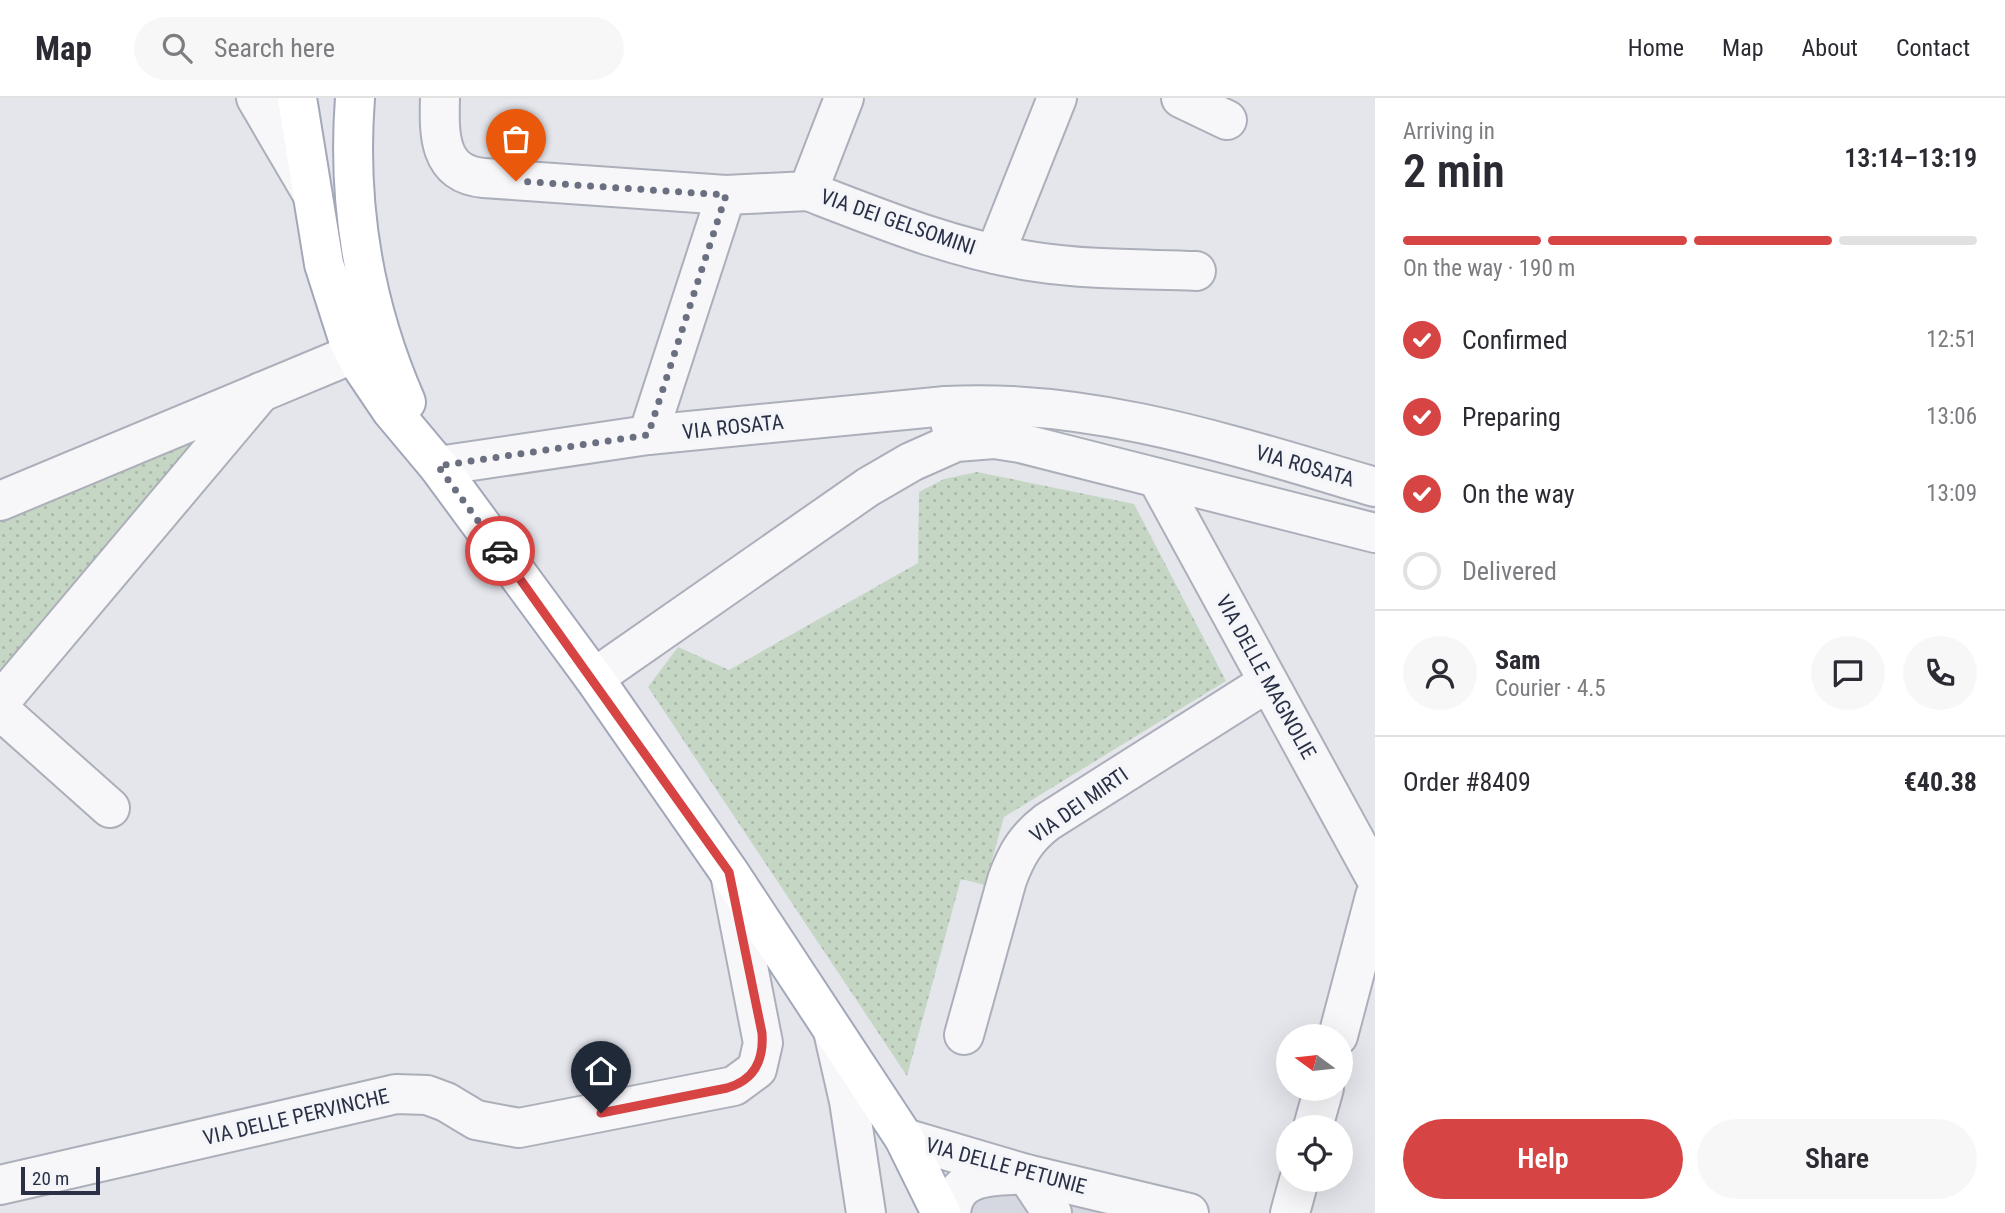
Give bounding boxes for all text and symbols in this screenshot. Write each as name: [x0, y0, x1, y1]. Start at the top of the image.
search box: [134, 17, 624, 80]
text: Map: [35, 29, 92, 68]
icon: search: [158, 29, 196, 67]
text: Search here: [214, 33, 335, 63]
text: Home: [1628, 34, 1684, 62]
text: Map: [1722, 34, 1764, 62]
text: About: [1802, 34, 1858, 62]
text: Contact: [1896, 34, 1970, 62]
pin: [486, 109, 546, 181]
text: Arriving in: [1403, 118, 1495, 145]
icon: bag: [497, 120, 535, 158]
text: 13:14–13:19: [1844, 143, 1977, 173]
text: 2 min: [1403, 144, 1505, 198]
street label: VIA DEI GELSOMINI: [817, 184, 979, 260]
text: On the way · 190 m: [1403, 255, 1575, 282]
icon: check: [1403, 321, 1441, 359]
text: Confirmed: [1462, 325, 1568, 355]
text: 12:51: [1926, 326, 1977, 353]
icon: check: [1403, 398, 1441, 436]
text: Preparing: [1462, 402, 1561, 432]
text: 13:06: [1926, 403, 1977, 430]
street label: VIA ROSATA: [681, 410, 785, 444]
street label: VIA ROSATA: [1253, 440, 1357, 492]
icon: check: [1403, 475, 1441, 513]
text: On the way: [1462, 479, 1575, 509]
text: 13:09: [1926, 480, 1977, 507]
courier: [465, 516, 535, 586]
icon: car: [481, 532, 519, 570]
text: Delivered: [1462, 556, 1557, 586]
street label: VIA DELLE MAGNOLIE: [1211, 591, 1321, 763]
button: person: [1403, 636, 1477, 710]
button: chat: [1811, 636, 1885, 710]
button: phone: [1903, 636, 1977, 710]
text: Sam: [1495, 645, 1541, 675]
text: Courier · 4.5: [1495, 675, 1606, 702]
street label: VIA DEI MIRTI: [1025, 762, 1133, 848]
text: Order #8409: [1403, 767, 1531, 797]
text: €40.38: [1904, 767, 1977, 797]
north arrow: [1276, 1024, 1353, 1101]
map controls: [1276, 1024, 1353, 1192]
pin: [571, 1041, 631, 1113]
icon: home: [582, 1052, 620, 1090]
street label: VIA DELLE PERVINCHE: [201, 1084, 391, 1150]
button: locate: [1276, 1115, 1353, 1192]
button: Help: [1403, 1119, 1683, 1199]
button: Share: [1697, 1119, 1977, 1199]
street label: VIA DELLE PETUNIE: [923, 1133, 1089, 1199]
scale bar: [21, 1164, 100, 1196]
text: 20 m: [32, 1167, 69, 1190]

